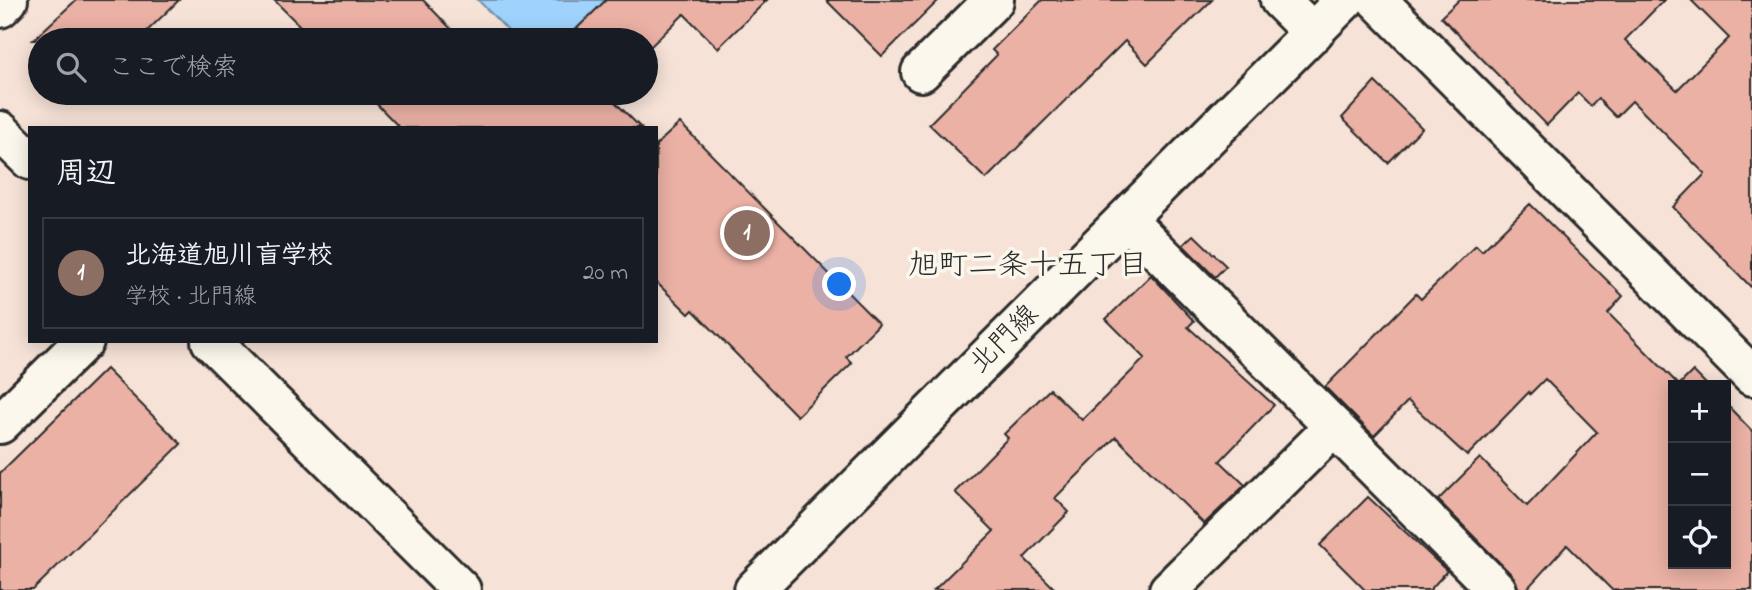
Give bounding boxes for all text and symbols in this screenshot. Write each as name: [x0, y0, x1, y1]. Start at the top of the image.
search box: [28, 28, 658, 105]
icon: search: [52, 48, 90, 86]
text: ここで検索: [108, 50, 238, 88]
text: 周辺: [56, 153, 116, 197]
pin: 1: [724, 207, 770, 259]
text: 北海道旭川盲学校: [125, 238, 333, 276]
district label: 旭町二条十五丁目: [908, 245, 1148, 289]
text: 1: [77, 257, 85, 290]
text: 20 m: [583, 257, 628, 290]
your location: [822, 267, 856, 301]
text: 学校 · 北門線: [125, 281, 256, 314]
street label: 北門線: [961, 296, 1049, 384]
map controls: [1668, 380, 1731, 569]
button: +: [1668, 380, 1731, 443]
button: −: [1668, 443, 1731, 506]
button: locate: [1668, 506, 1731, 569]

